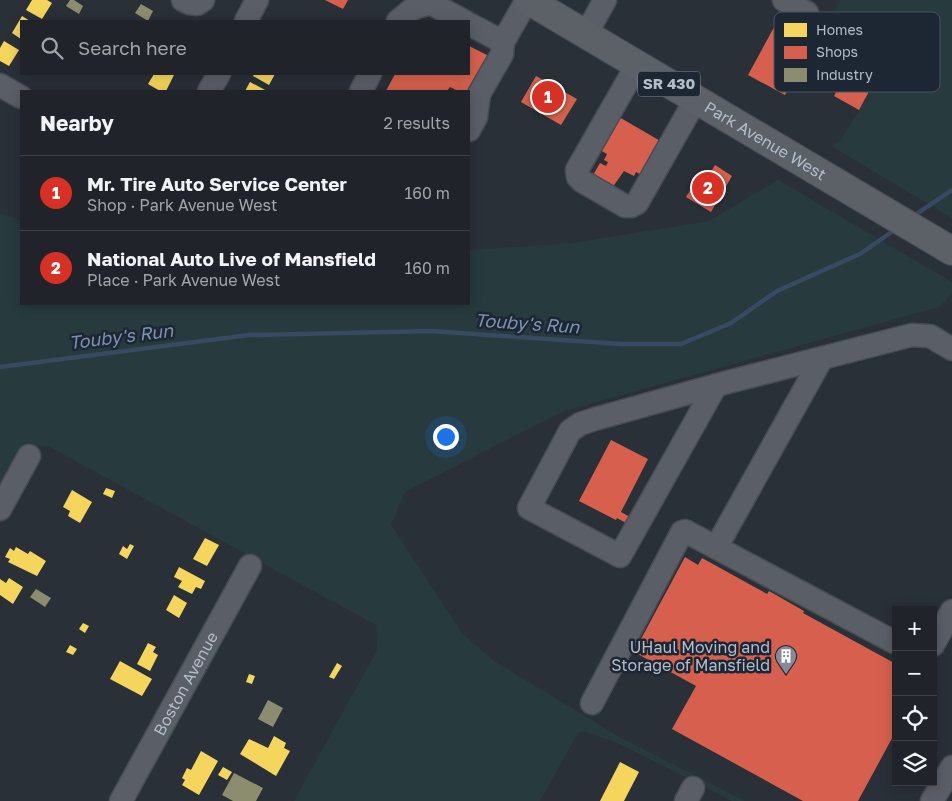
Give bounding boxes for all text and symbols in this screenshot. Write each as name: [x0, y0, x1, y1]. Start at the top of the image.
legend: [774, 12, 940, 92]
search box: [20, 20, 470, 75]
text: Homes: [816, 21, 863, 38]
icon: search: [38, 34, 66, 62]
text: Search here: [78, 36, 187, 59]
text: Shops: [816, 43, 858, 60]
text: Industry: [816, 66, 873, 83]
road number: SR 430: [638, 72, 700, 96]
pin: 1: [532, 78, 564, 116]
street label: Park Avenue West: [701, 97, 830, 184]
text: Nearby: [40, 110, 114, 136]
text: 2 results: [384, 113, 450, 133]
pin: 2: [692, 169, 724, 207]
text: Mr. Tire Auto Service Center: [87, 172, 347, 195]
text: 1: [52, 183, 60, 203]
text: 160 m: [404, 183, 450, 203]
text: Shop · Park Avenue West: [87, 195, 277, 215]
text: National Auto Live of Mansfield: [87, 247, 376, 270]
text: 2: [51, 258, 61, 278]
text: 160 m: [404, 258, 450, 278]
text: Place · Park Avenue West: [87, 270, 280, 290]
water label: Touby's Run: [474, 308, 581, 338]
water label: Touby's Run: [68, 319, 175, 353]
your location: [433, 424, 459, 450]
map controls: [892, 606, 937, 786]
button: +: [892, 606, 937, 651]
street label: Boston Avenue: [149, 628, 222, 739]
place label: UHaul Moving and Storage of Mansfield: [611, 637, 770, 675]
building icon: UHaul Moving and Storage of Mansfield: [774, 644, 798, 675]
button: −: [892, 651, 937, 696]
button: locate: [892, 696, 937, 741]
button: layers: [892, 741, 937, 786]

